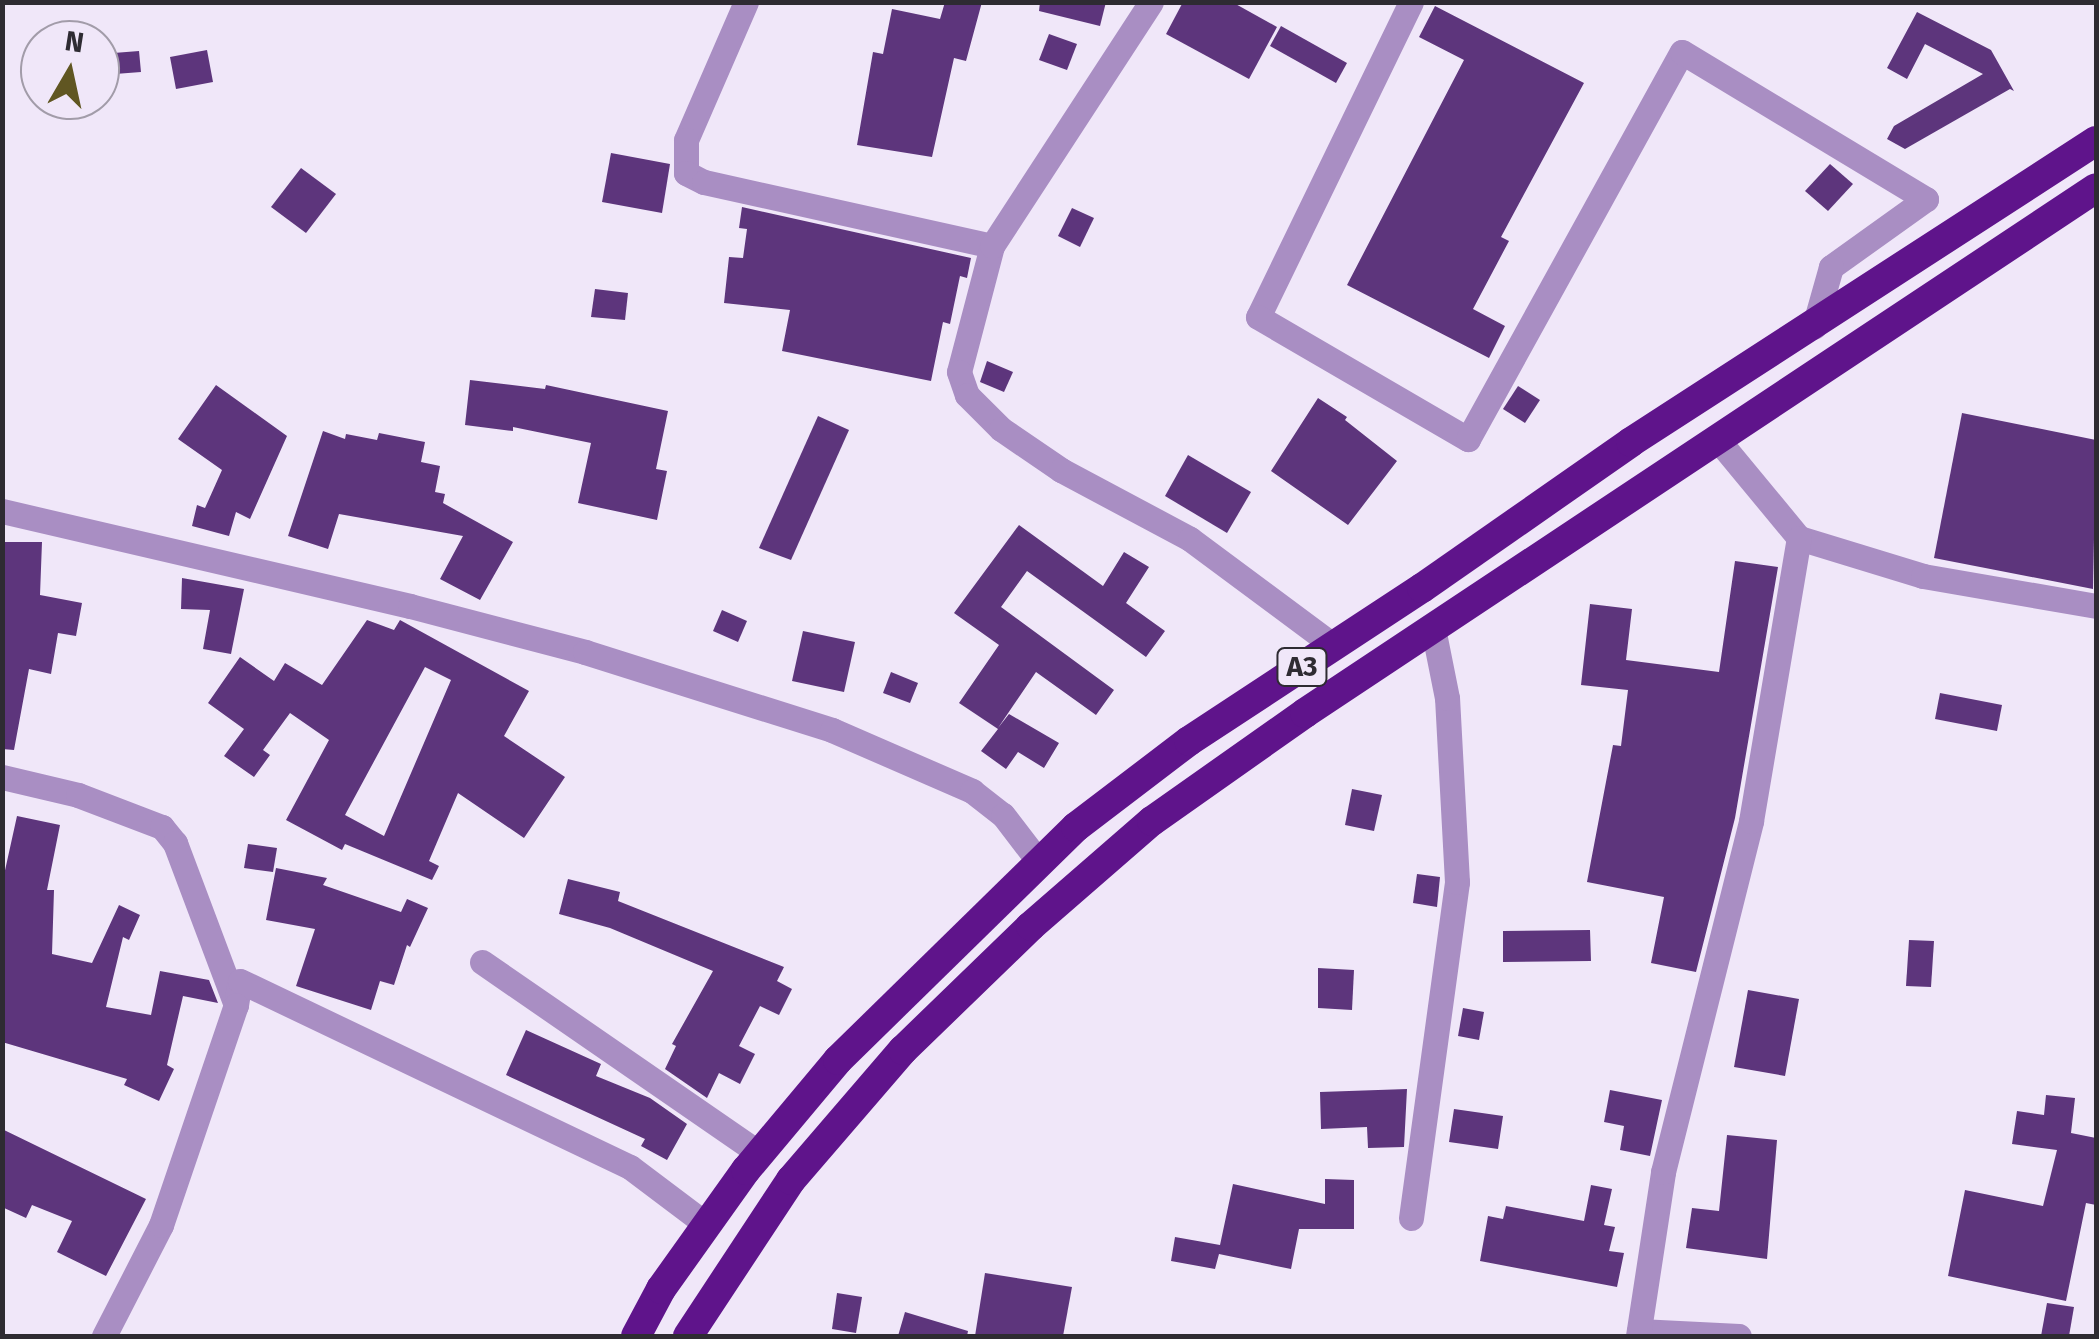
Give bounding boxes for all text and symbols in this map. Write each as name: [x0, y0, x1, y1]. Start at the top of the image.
north arrow: [20, 20, 120, 120]
text: N: [63, 24, 86, 60]
road number: A3: [1274, 644, 1330, 690]

